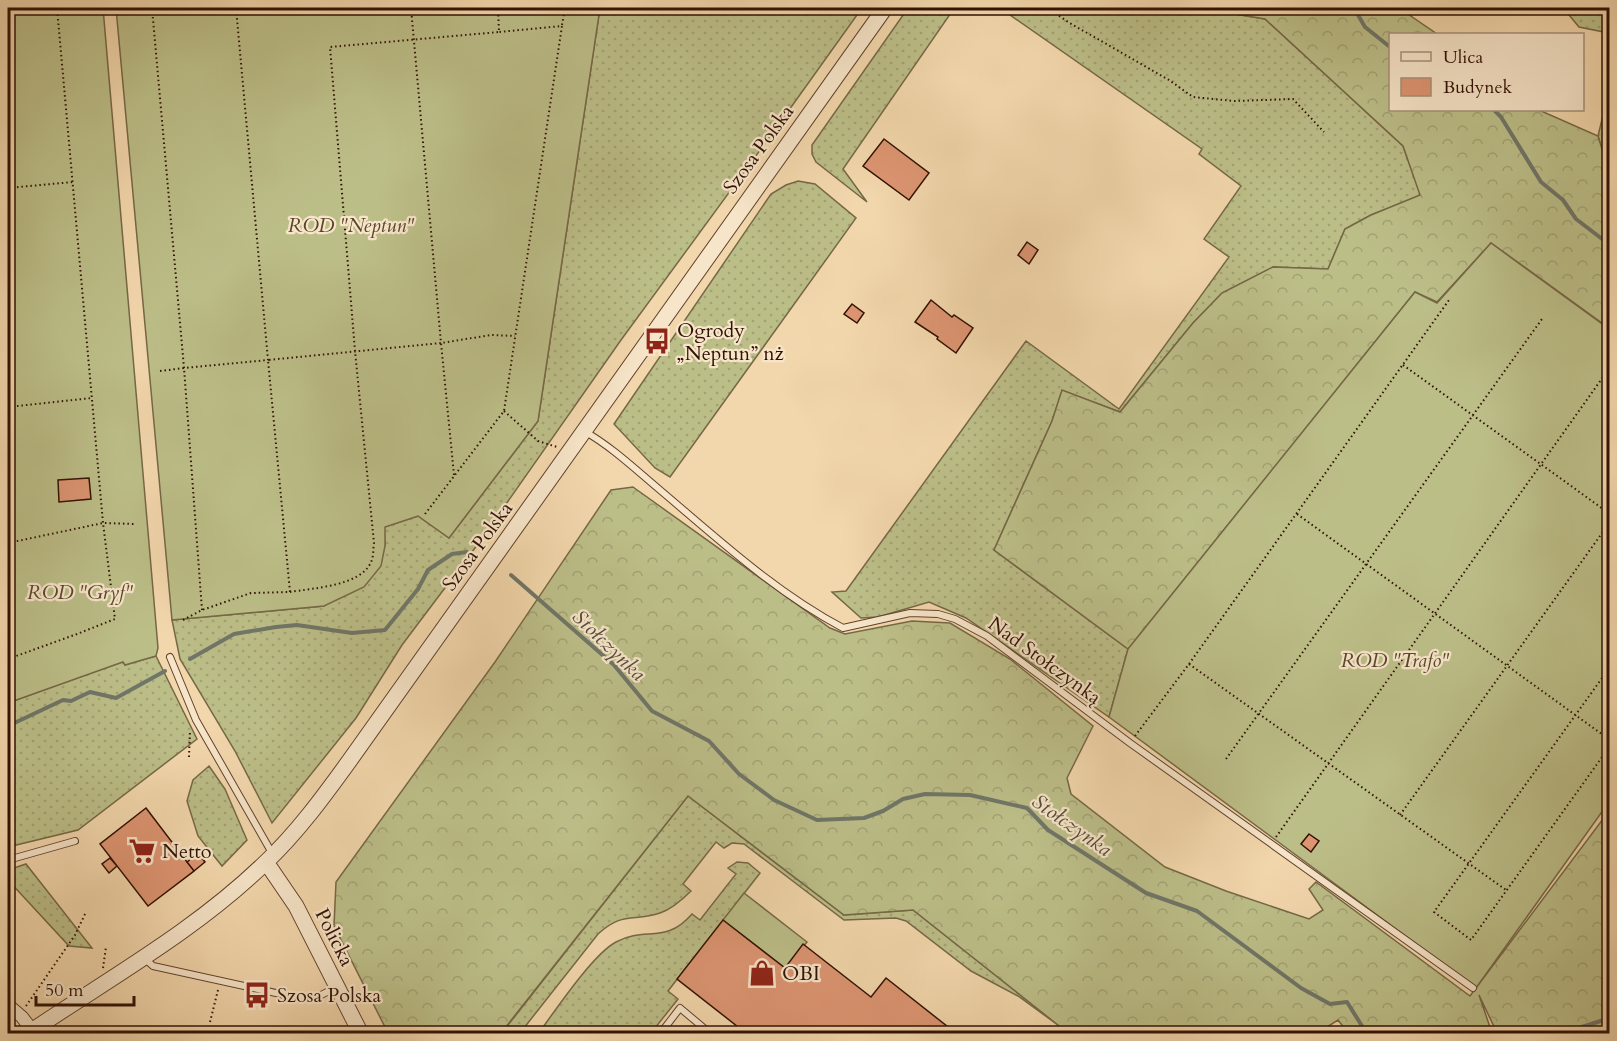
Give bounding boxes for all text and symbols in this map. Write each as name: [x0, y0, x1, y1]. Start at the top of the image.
legend: [1389, 33, 1584, 111]
text: Ulica: [1443, 45, 1484, 70]
text: Budynek: [1443, 75, 1513, 100]
street label: Szosa Polska: [717, 99, 800, 199]
park label: ROD "Neptun": [288, 212, 414, 239]
place label: Ogrody „Neptun” nż: [677, 317, 784, 367]
bus stop icon: Ogrody „Neptun” nż: [642, 326, 672, 356]
street label: Szosa Polska: [436, 496, 519, 596]
park label: ROD "Gryf": [27, 579, 133, 606]
water label: Stołczynka: [566, 603, 652, 688]
street label: Nad Stołczynką: [983, 610, 1107, 711]
park label: ROD "Trafo": [1341, 647, 1449, 674]
water label: Stołczynka: [1026, 787, 1118, 864]
supermarket icon: Netto: [127, 836, 157, 866]
place label: Netto: [162, 838, 212, 865]
street label: Policka: [308, 904, 361, 971]
shop icon: OBI: [747, 958, 777, 988]
place label: OBI: [782, 960, 820, 987]
scale bar: [36, 969, 134, 1007]
text: 50 m: [45, 978, 84, 1003]
bus stop icon: Szosa Polska: [242, 980, 272, 1010]
place label: Szosa Polska: [277, 982, 382, 1009]

